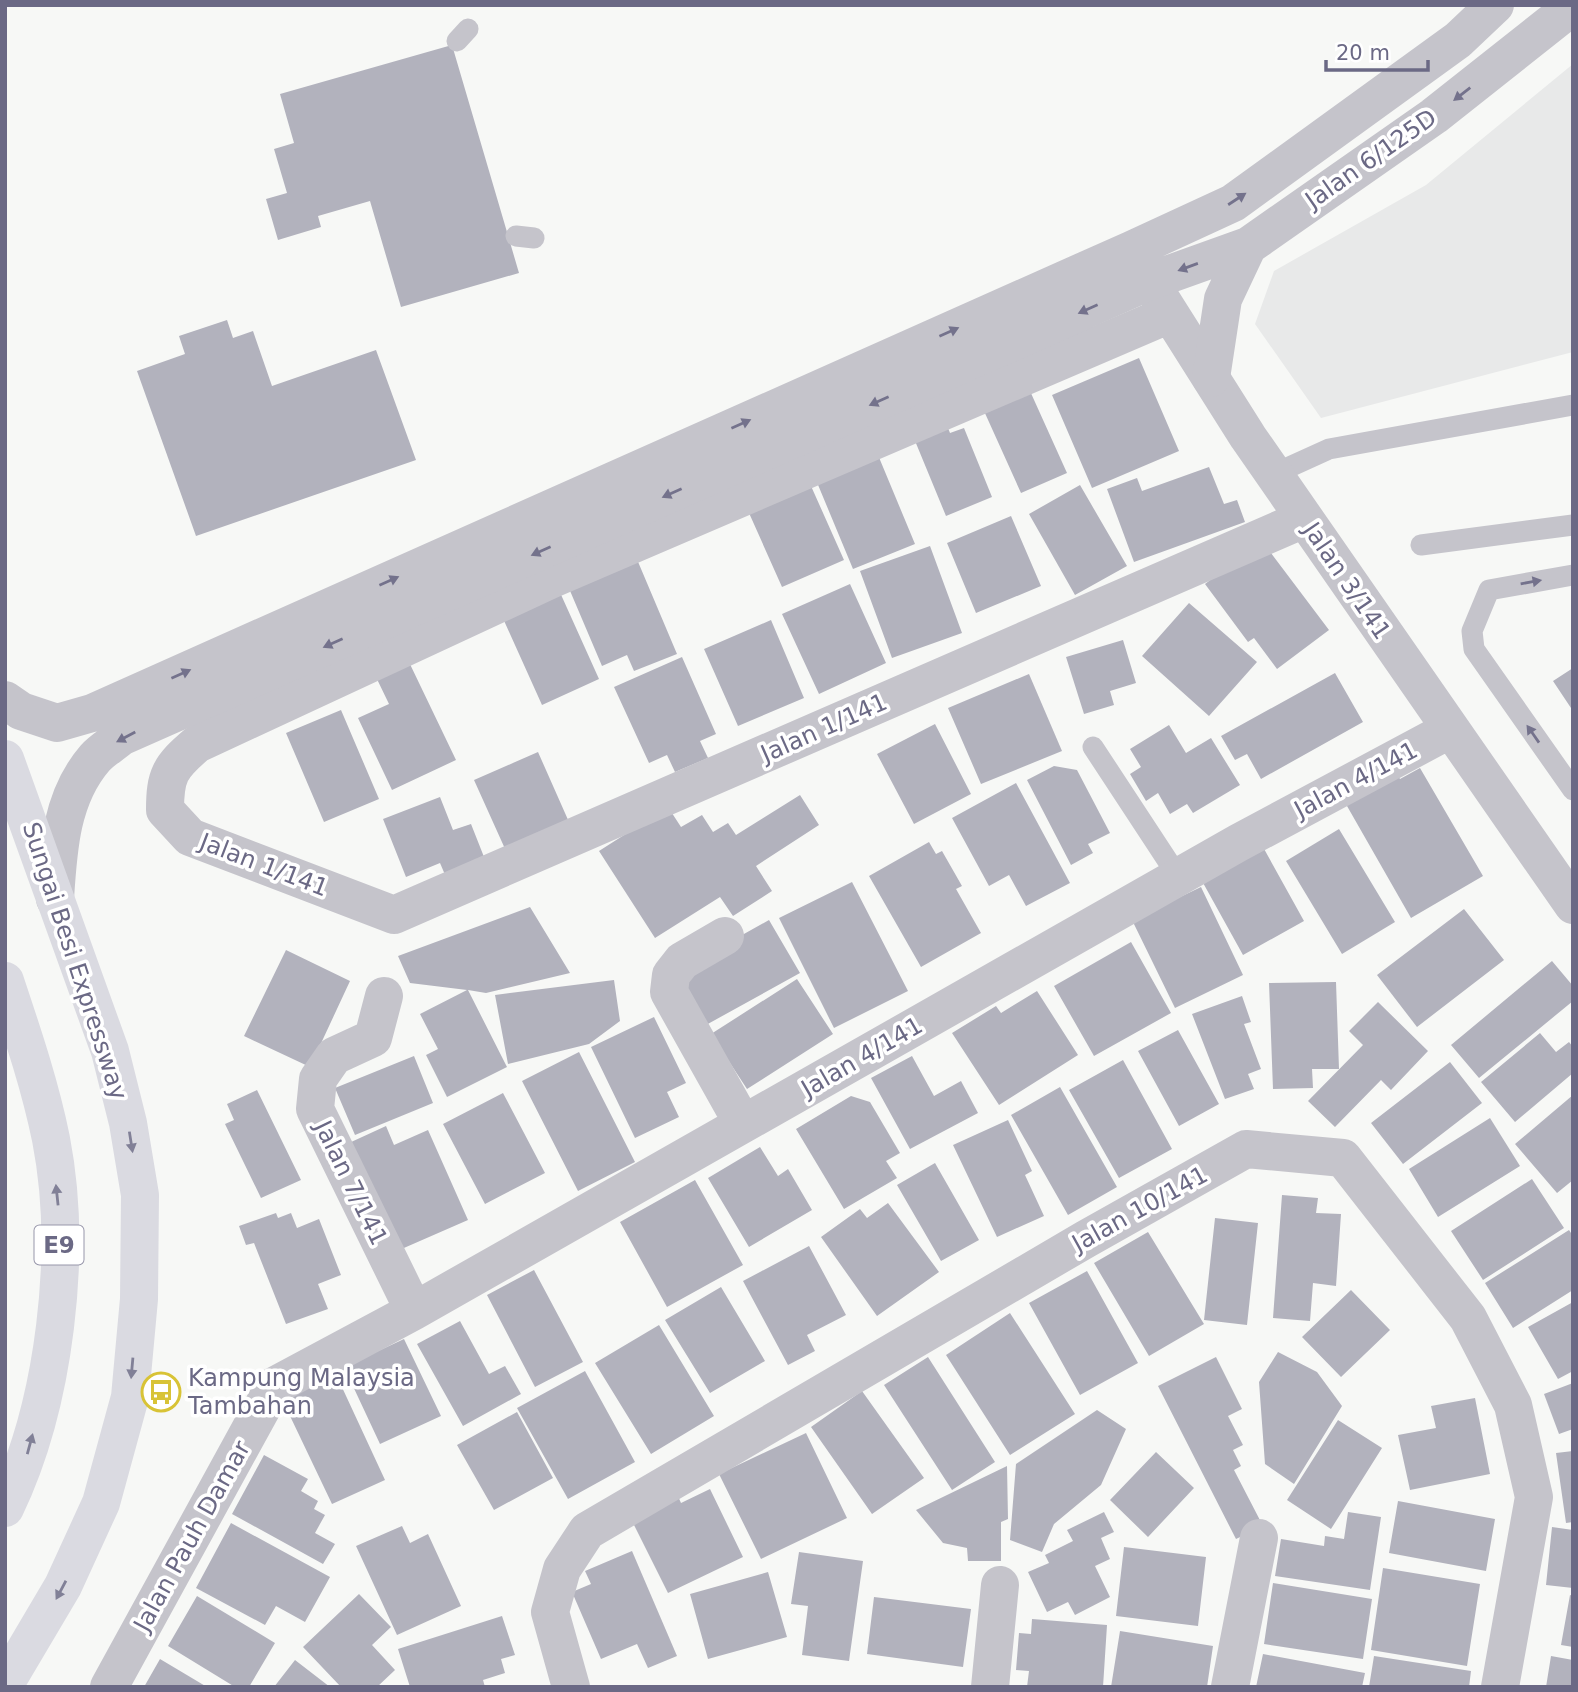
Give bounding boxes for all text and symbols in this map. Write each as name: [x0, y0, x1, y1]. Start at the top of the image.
scale bar: [1326, 28, 1428, 72]
text: 20 m: [1336, 41, 1390, 65]
one-way arrow: [1453, 86, 1471, 101]
street label: Jalan 6/125D: [1298, 103, 1442, 216]
one-way arrow: [1227, 193, 1246, 206]
one-way arrow: [1178, 262, 1199, 273]
one-way arrow: [1077, 303, 1098, 314]
one-way arrow: [939, 326, 959, 338]
one-way arrow: [869, 396, 890, 407]
one-way arrow: [731, 418, 751, 430]
one-way arrow: [661, 488, 682, 499]
street label: Jalan 3/141: [1296, 515, 1396, 645]
one-way arrow: [531, 545, 551, 557]
one-way arrow: [378, 575, 399, 586]
one-way arrow: [1520, 576, 1542, 587]
one-way arrow: [323, 637, 343, 649]
one-way arrow: [171, 668, 191, 680]
street label: Jalan 1/141: [755, 688, 891, 769]
one-way arrow: [1527, 725, 1541, 743]
one-way arrow: [115, 730, 135, 742]
street label: Jalan 4/141: [1288, 736, 1422, 825]
street label: Sungai Besi Expressway: [17, 819, 133, 1103]
street label: Jalan 1/141: [194, 827, 332, 902]
street label: Jalan 4/141: [795, 1011, 928, 1104]
street label: Jalan 7/141: [308, 1114, 393, 1250]
one-way arrow: [126, 1131, 137, 1153]
street label: Jalan 10/141: [1066, 1160, 1213, 1259]
one-way arrow: [51, 1184, 62, 1206]
road number: E9: [34, 1226, 84, 1264]
one-way arrow: [126, 1357, 137, 1379]
place label: Kampung Malaysia Tambahan: [187, 1364, 415, 1420]
bus stop icon: Kampung Malaysia Tambahan: [140, 1371, 182, 1413]
one-way arrow: [25, 1433, 35, 1454]
street label: Jalan Pauh Damar: [127, 1436, 256, 1638]
one-way arrow: [55, 1580, 66, 1600]

